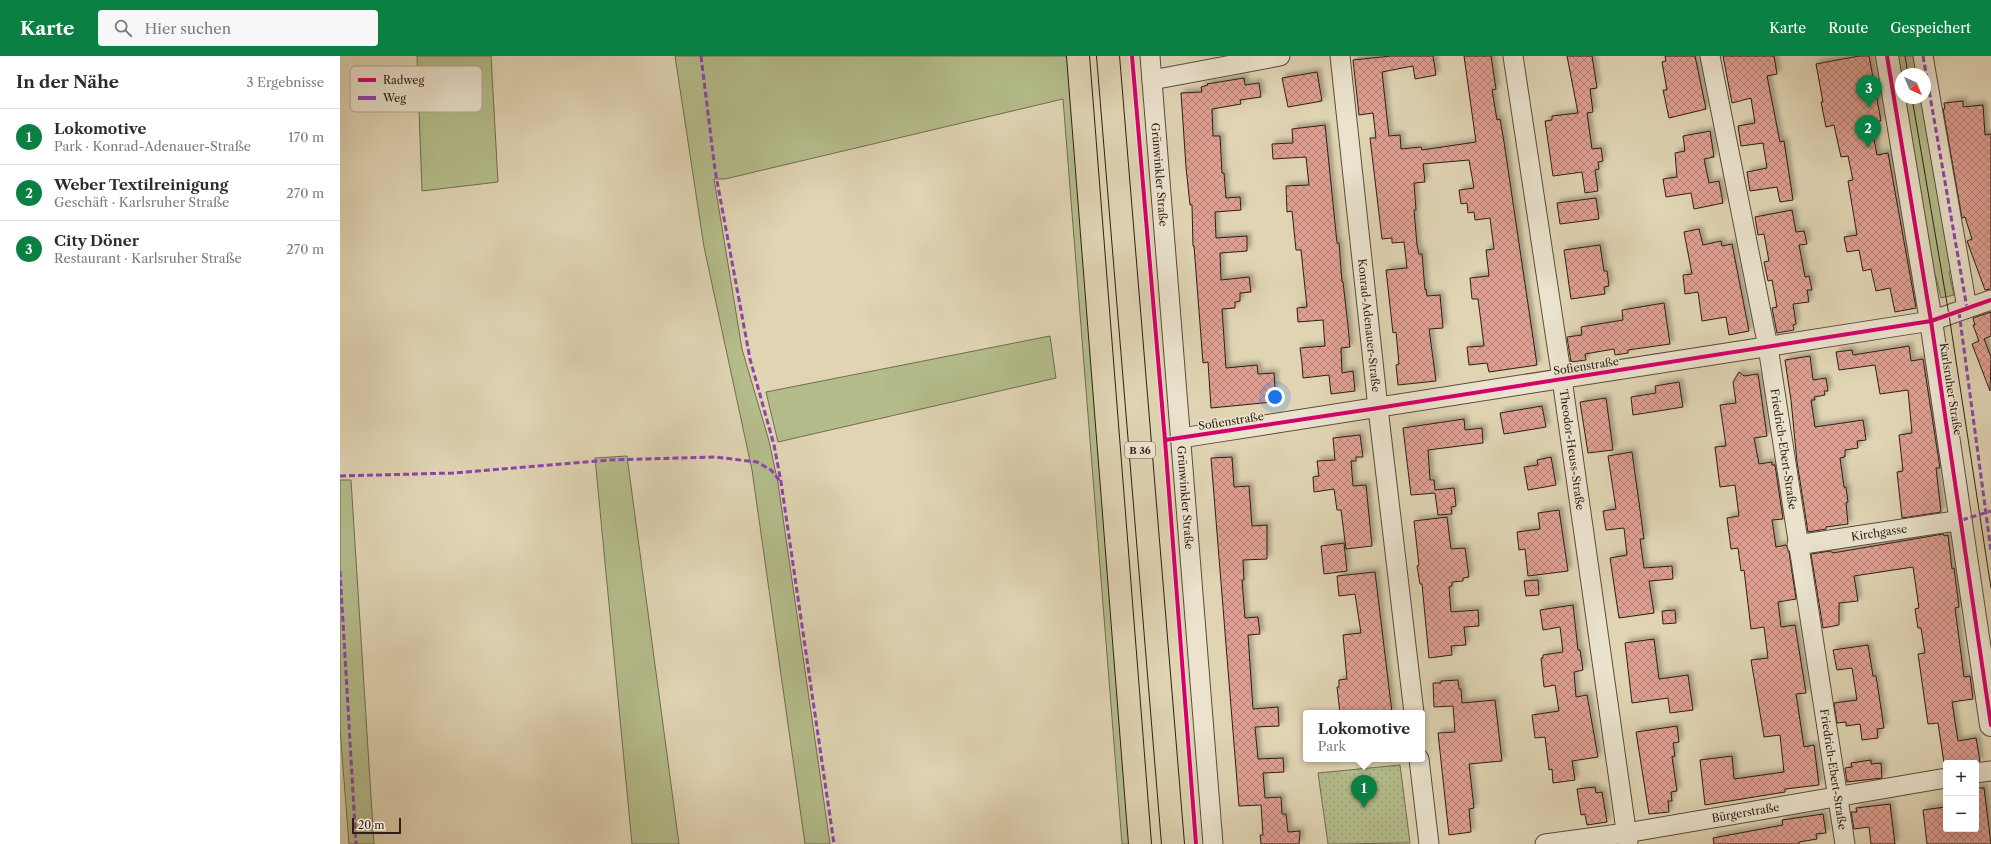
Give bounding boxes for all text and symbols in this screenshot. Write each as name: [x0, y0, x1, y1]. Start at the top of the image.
search box: [98, 10, 378, 46]
text: Karte: [20, 17, 74, 40]
icon: search: [112, 17, 134, 39]
text: Hier suchen: [144, 19, 231, 38]
text: Karte: [1769, 19, 1806, 37]
text: Route: [1828, 19, 1868, 37]
text: Gespeichert: [1890, 19, 1971, 37]
legend: [350, 66, 482, 112]
north arrow: [1895, 68, 1931, 104]
text: In der Nähe: [16, 72, 119, 92]
text: Radweg: [383, 73, 424, 87]
text: 3 Ergebnisse: [246, 74, 324, 90]
pin: 3: [1856, 75, 1882, 108]
text: Weg: [382, 91, 406, 105]
pin: 2: [1855, 115, 1881, 148]
text: Lokomotive: [54, 119, 146, 138]
street label: Grünwinkler Straße: [1148, 122, 1171, 227]
text: 1: [26, 129, 32, 145]
text: 170 m: [288, 129, 324, 145]
text: Park · Konrad-Adenauer-Straße: [54, 138, 251, 154]
text: Weber Textilreinigung: [54, 175, 229, 194]
text: 2: [25, 185, 33, 201]
text: 270 m: [286, 185, 324, 201]
text: Geschäft · Karlsruher Straße: [54, 194, 229, 210]
text: City Döner: [54, 231, 139, 250]
text: 3: [25, 241, 33, 257]
text: 270 m: [286, 241, 324, 257]
text: Restaurant · Karlsruher Straße: [54, 250, 242, 266]
street label: Konrad-Adenauer-Straße: [1355, 258, 1383, 393]
street label: Karlsruher Straße: [1937, 342, 1965, 436]
street label: Sofienstraße: [1552, 354, 1620, 378]
your location: [1265, 387, 1285, 407]
street label: Theodor-Heuss-Straße: [1557, 388, 1588, 511]
street label: Friedrich-Ebert-Straße: [1768, 388, 1800, 511]
street label: Sofienstraße: [1197, 409, 1265, 433]
road number: B 36: [1125, 442, 1155, 458]
street label: Grünwinkler Straße: [1174, 445, 1196, 550]
street label: Kirchgasse: [1850, 521, 1908, 544]
street label: Friedrich-Ebert-Straße: [1817, 708, 1850, 831]
popup: [1303, 710, 1425, 762]
text: Lokomotive: [1318, 719, 1410, 738]
text: Park: [1318, 738, 1346, 754]
map controls: [1943, 760, 1979, 832]
button: +: [1943, 760, 1979, 796]
pin: 1: [1351, 775, 1377, 808]
button: −: [1943, 796, 1979, 832]
street label: Bürgerstraße: [1711, 800, 1780, 825]
scale bar: [352, 816, 401, 835]
text: 20 m: [358, 818, 384, 832]

